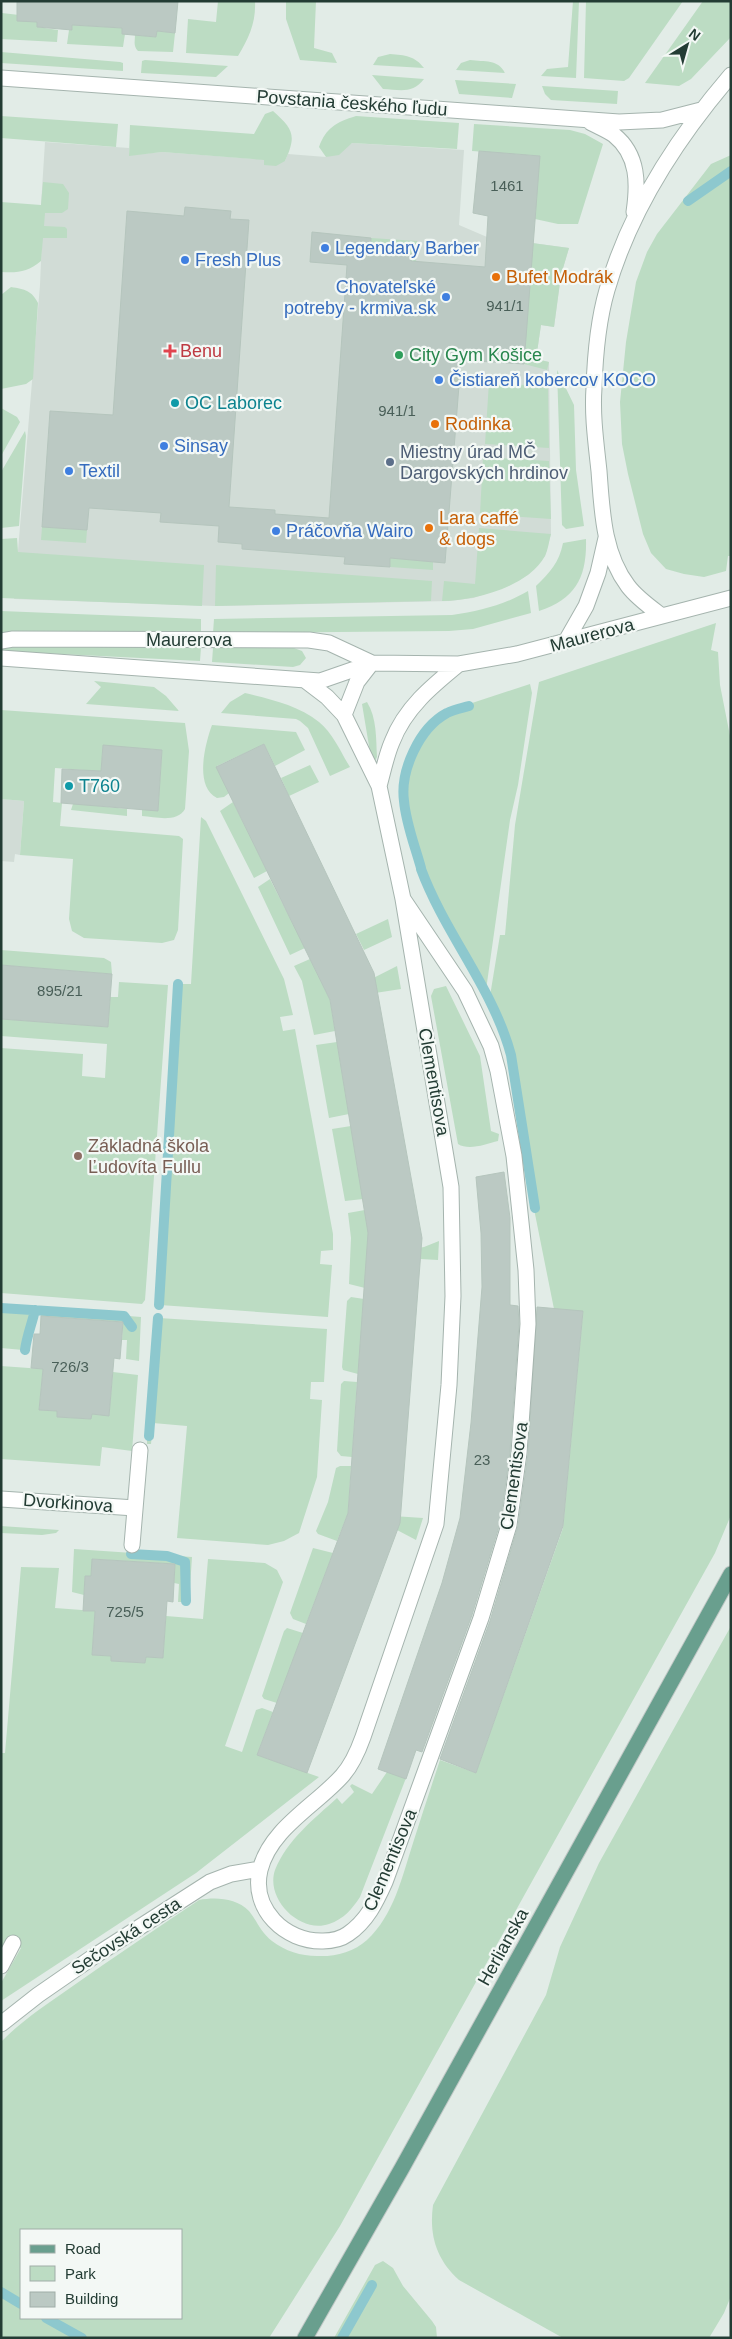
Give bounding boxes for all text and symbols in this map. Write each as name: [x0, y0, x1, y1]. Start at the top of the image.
north arrow: [662, 20, 712, 70]
text: N: [686, 25, 704, 44]
street label: Povstania českého ľudu: [256, 86, 448, 120]
house number: 1461: [490, 177, 524, 194]
place label: Legendary Barber: [335, 238, 479, 258]
marker: Legendary Barber: [319, 242, 331, 254]
place label: Fresh Plus: [195, 250, 281, 270]
marker: Fresh Plus: [179, 254, 191, 266]
place label: Bufet Modrák: [506, 267, 614, 287]
marker: Bufet Modrák: [490, 271, 502, 283]
place label: Chovateľské potreby - krmiva.sk: [284, 277, 437, 318]
marker: Chovateľské potreby - krmiva.sk: [440, 291, 452, 303]
house number: 941/1: [486, 297, 524, 314]
place label: Benu: [180, 341, 222, 361]
marker: Benu: [164, 345, 176, 357]
place label: City Gym Košice: [409, 345, 542, 365]
marker: City Gym Košice: [393, 349, 405, 361]
place label: Čistiareň kobercov KOCO: [449, 369, 656, 390]
marker: Čistiareň kobercov KOCO: [433, 374, 445, 386]
place label: OC Laborec: [185, 393, 282, 413]
marker: OC Laborec: [169, 397, 181, 409]
house number: 941/1: [378, 402, 416, 419]
place label: Rodinka: [445, 414, 512, 434]
marker: Rodinka: [429, 418, 441, 430]
place label: Sinsay: [174, 436, 228, 456]
marker: Sinsay: [158, 440, 170, 452]
place label: Miestny úrad MČ Dargovských hrdinov: [400, 441, 568, 483]
marker: Miestny úrad MČ Dargovských hrdinov: [384, 456, 396, 468]
place label: Textil: [79, 461, 120, 481]
marker: Textil: [63, 465, 75, 477]
place label: Lara caffé & dogs: [439, 508, 519, 549]
place label: Práčovňa Wairo: [286, 521, 413, 541]
marker: Lara caffé & dogs: [423, 522, 435, 534]
marker: Práčovňa Wairo: [270, 525, 282, 537]
street label: Maurerova: [548, 614, 637, 656]
street label: Maurerova: [146, 630, 233, 650]
place label: T760: [79, 776, 120, 796]
marker: T760: [63, 780, 75, 792]
house number: 895/21: [37, 982, 83, 999]
street label: Clementisova: [415, 1027, 453, 1138]
place label: Základná škola Ľudovíta Fullu: [88, 1136, 210, 1177]
marker: Základná škola Ľudovíta Fullu: [72, 1150, 84, 1162]
house number: 726/3: [51, 1358, 89, 1375]
street label: Clementisova: [497, 1420, 532, 1531]
house number: 23: [474, 1451, 490, 1468]
street label: Dvorkinova: [22, 1490, 115, 1516]
house number: 725/5: [106, 1603, 144, 1620]
street label: Clementisova: [359, 1805, 421, 1914]
street label: Sečovská cesta: [68, 1893, 185, 1979]
street label: Herlianska: [474, 1904, 533, 1989]
legend: [20, 2229, 182, 2319]
text: Road: [65, 2240, 101, 2257]
text: Park: [65, 2265, 96, 2282]
text: Building: [65, 2290, 118, 2307]

